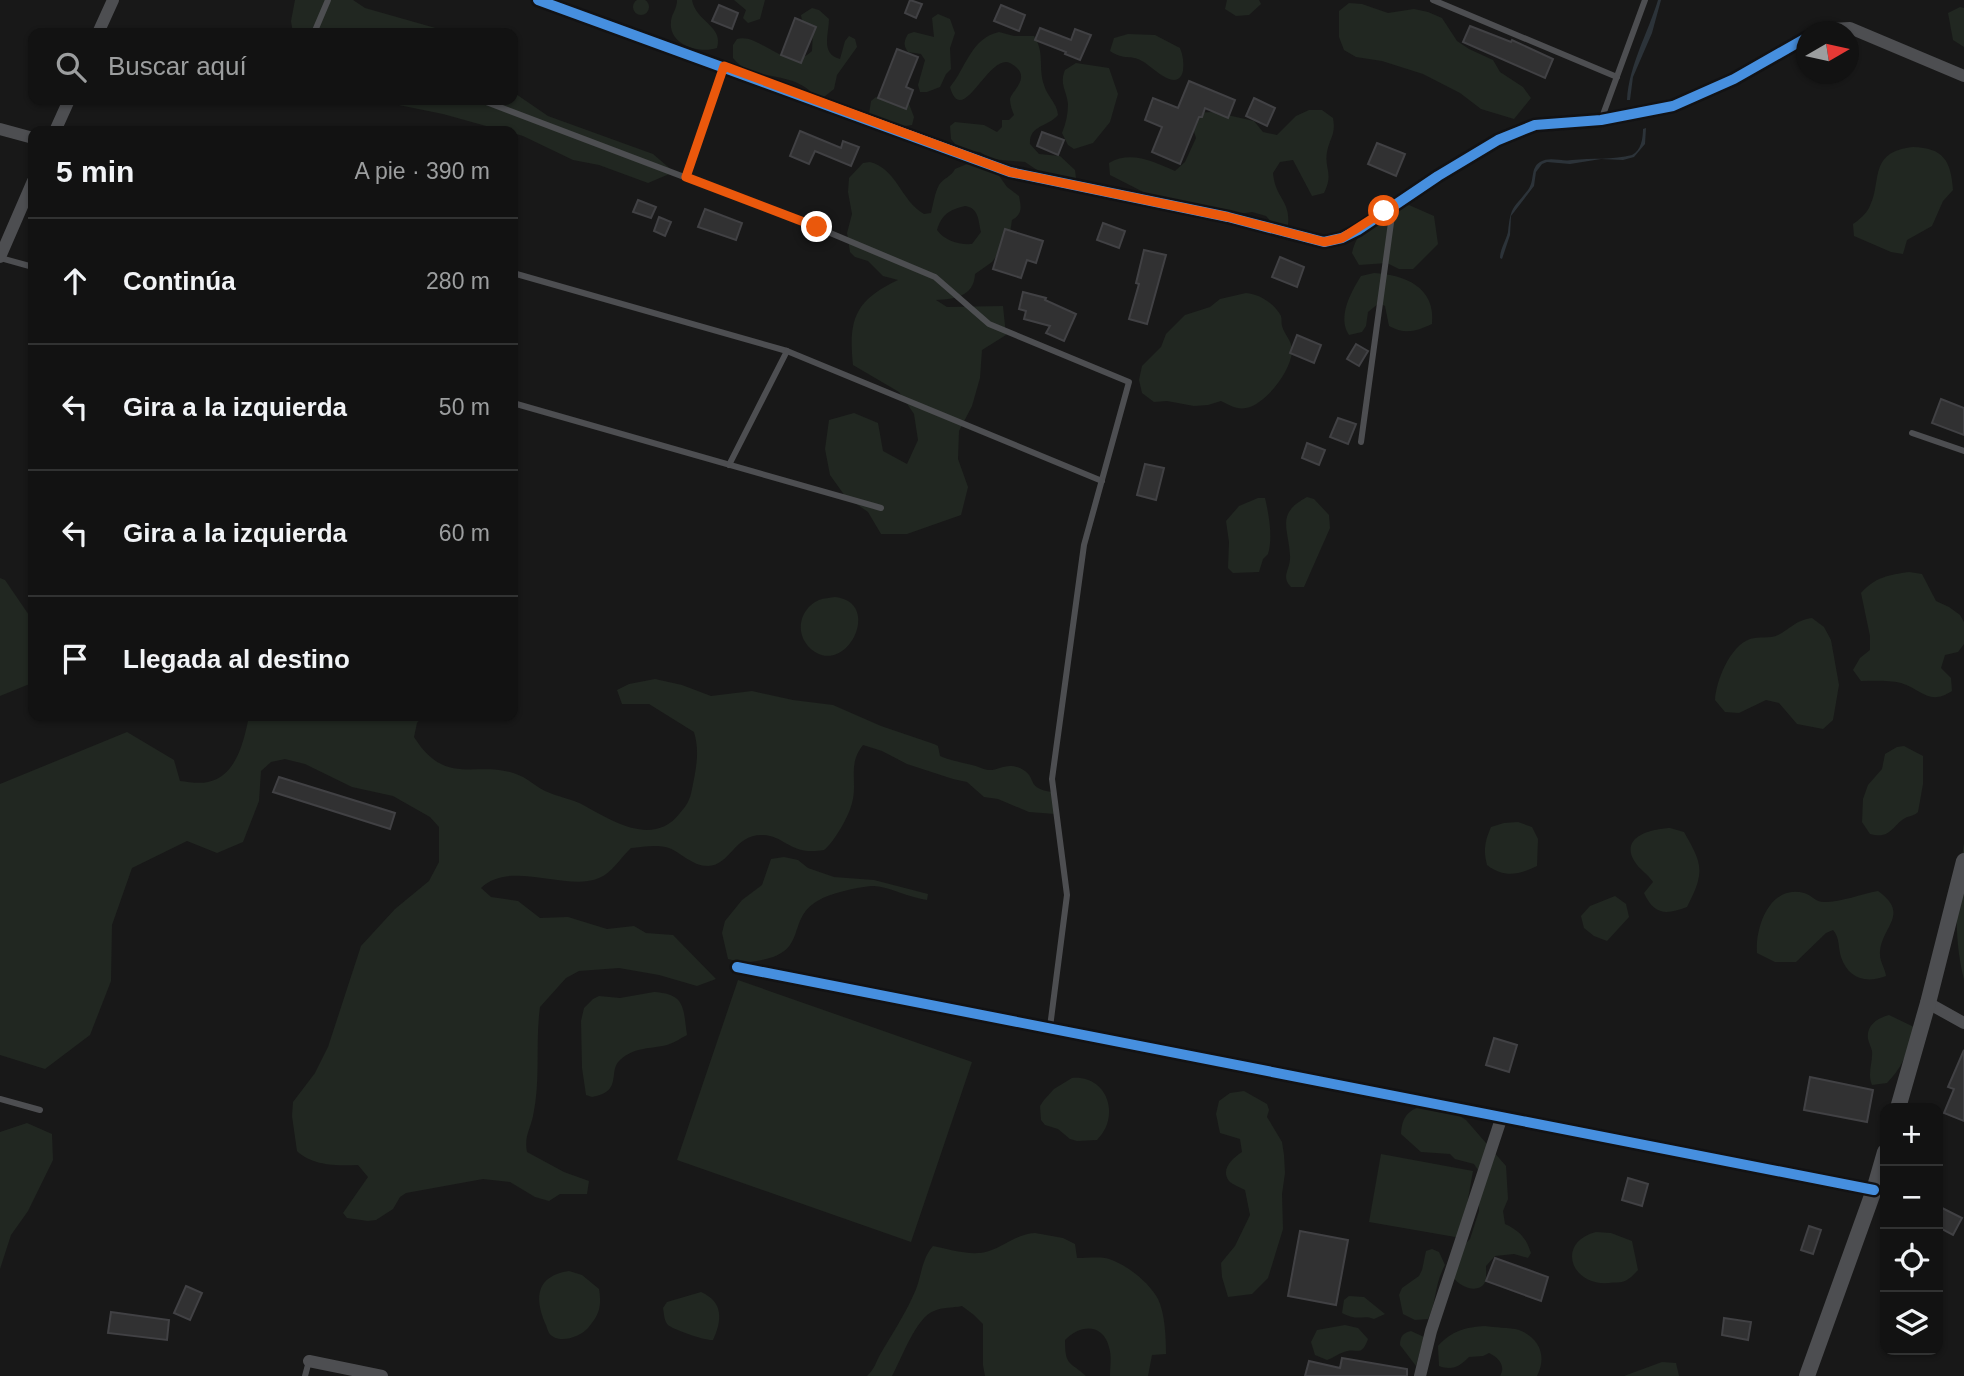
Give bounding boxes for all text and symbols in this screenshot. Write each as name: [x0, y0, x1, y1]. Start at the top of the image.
north arrow: [1796, 21, 1859, 84]
search box: [28, 28, 518, 105]
icon: search: [52, 48, 90, 86]
text: Buscar aquí: [108, 51, 247, 81]
text: 5 min: [56, 155, 134, 188]
text: A pie · 390 m: [354, 158, 490, 184]
route start: [1368, 195, 1399, 226]
route end: [801, 211, 832, 242]
icon: ahead: [56, 262, 94, 300]
text: Continúa: [123, 266, 236, 296]
text: 280 m: [426, 268, 490, 294]
icon: left: [56, 388, 94, 426]
text: Gira a la izquierda: [123, 392, 347, 422]
text: 50 m: [439, 394, 490, 420]
icon: left: [56, 514, 94, 552]
text: Gira a la izquierda: [123, 518, 347, 548]
text: 60 m: [439, 520, 490, 546]
icon: arrive: [56, 640, 94, 678]
text: Llegada al destino: [123, 644, 350, 674]
map controls: [1880, 1103, 1943, 1355]
button: +: [1880, 1103, 1943, 1166]
button: −: [1880, 1166, 1943, 1229]
button: locate: [1880, 1229, 1943, 1292]
button: layers: [1880, 1292, 1943, 1355]

